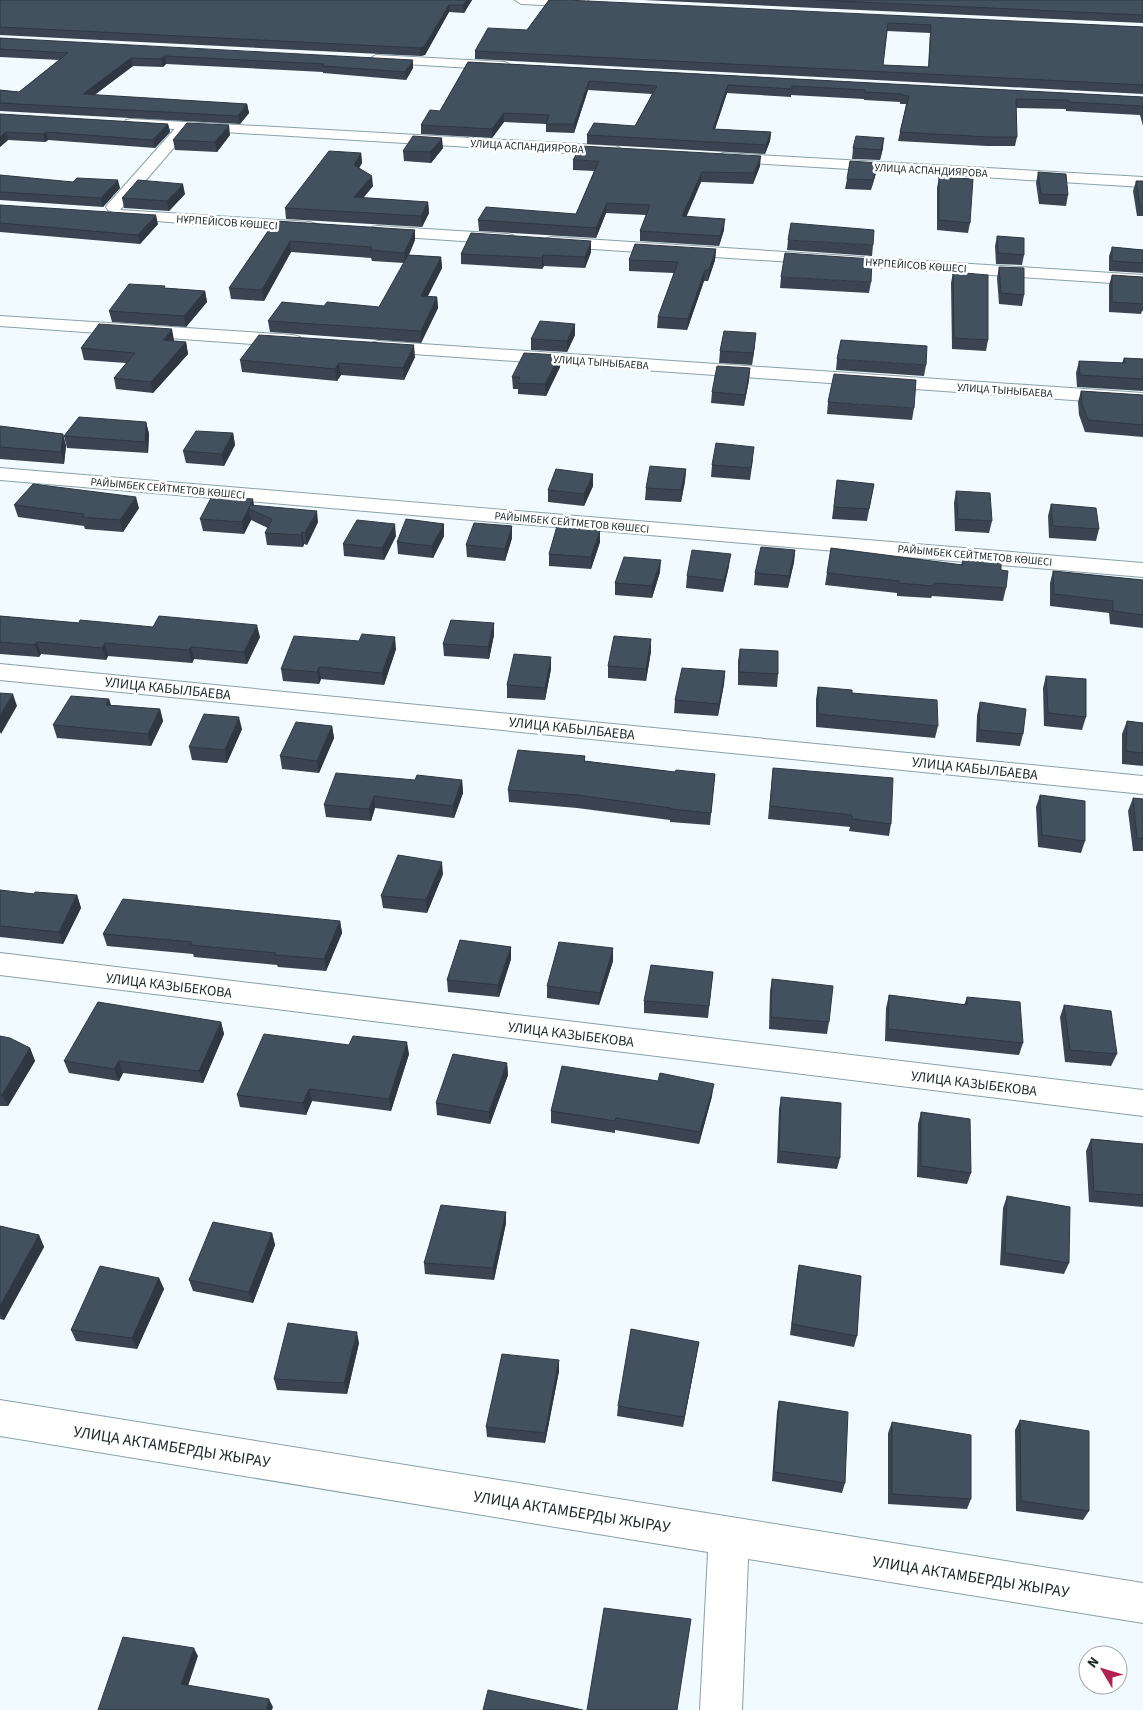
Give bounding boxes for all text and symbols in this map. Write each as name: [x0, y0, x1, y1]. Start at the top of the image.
street label: УЛИЦА АСПАНДИЯРОВА: [470, 136, 584, 157]
street label: УЛИЦА АСПАНДИЯРОВА: [874, 160, 988, 181]
street label: НҰРПЕЙІСОВ КӨШЕСІ: [176, 211, 278, 234]
street label: НҰРПЕЙІСОВ КӨШЕСІ: [865, 254, 967, 277]
street label: УЛИЦА ТЫНЫБАЕВА: [553, 352, 649, 373]
street label: УЛИЦА ТЫНЫБАЕВА: [957, 380, 1053, 401]
street label: РАЙЫМБЕК СЕЙТМЕТОВ КӨШЕСІ: [90, 474, 246, 503]
street label: РАЙЫМБЕК СЕЙТМЕТОВ КӨШЕСІ: [494, 508, 650, 537]
street label: РАЙЫМБЕК СЕЙТМЕТОВ КӨШЕСІ: [897, 541, 1053, 570]
street label: УЛИЦА КАБЫЛБАЕВА: [104, 672, 232, 706]
street label: УЛИЦА КАБЫЛБАЕВА: [508, 712, 636, 746]
street label: УЛИЦА КАБЫЛБАЕВА: [911, 752, 1039, 786]
street label: УЛИЦА КАЗЫБЕКОВА: [105, 968, 233, 1004]
street label: УЛИЦА КАЗЫБЕКОВА: [507, 1017, 635, 1053]
street label: УЛИЦА КАЗЫБЕКОВА: [910, 1066, 1038, 1102]
street label: УЛИЦА АКТАМБЕРДЫ ЖЫРАУ: [72, 1421, 273, 1474]
street label: УЛИЦА АКТАМБЕРДЫ ЖЫРАУ: [472, 1486, 673, 1539]
street label: УЛИЦА АКТАМБЕРДЫ ЖЫРАУ: [871, 1551, 1072, 1604]
north arrow: [1078, 1645, 1128, 1695]
text: N: [1083, 1653, 1104, 1672]

